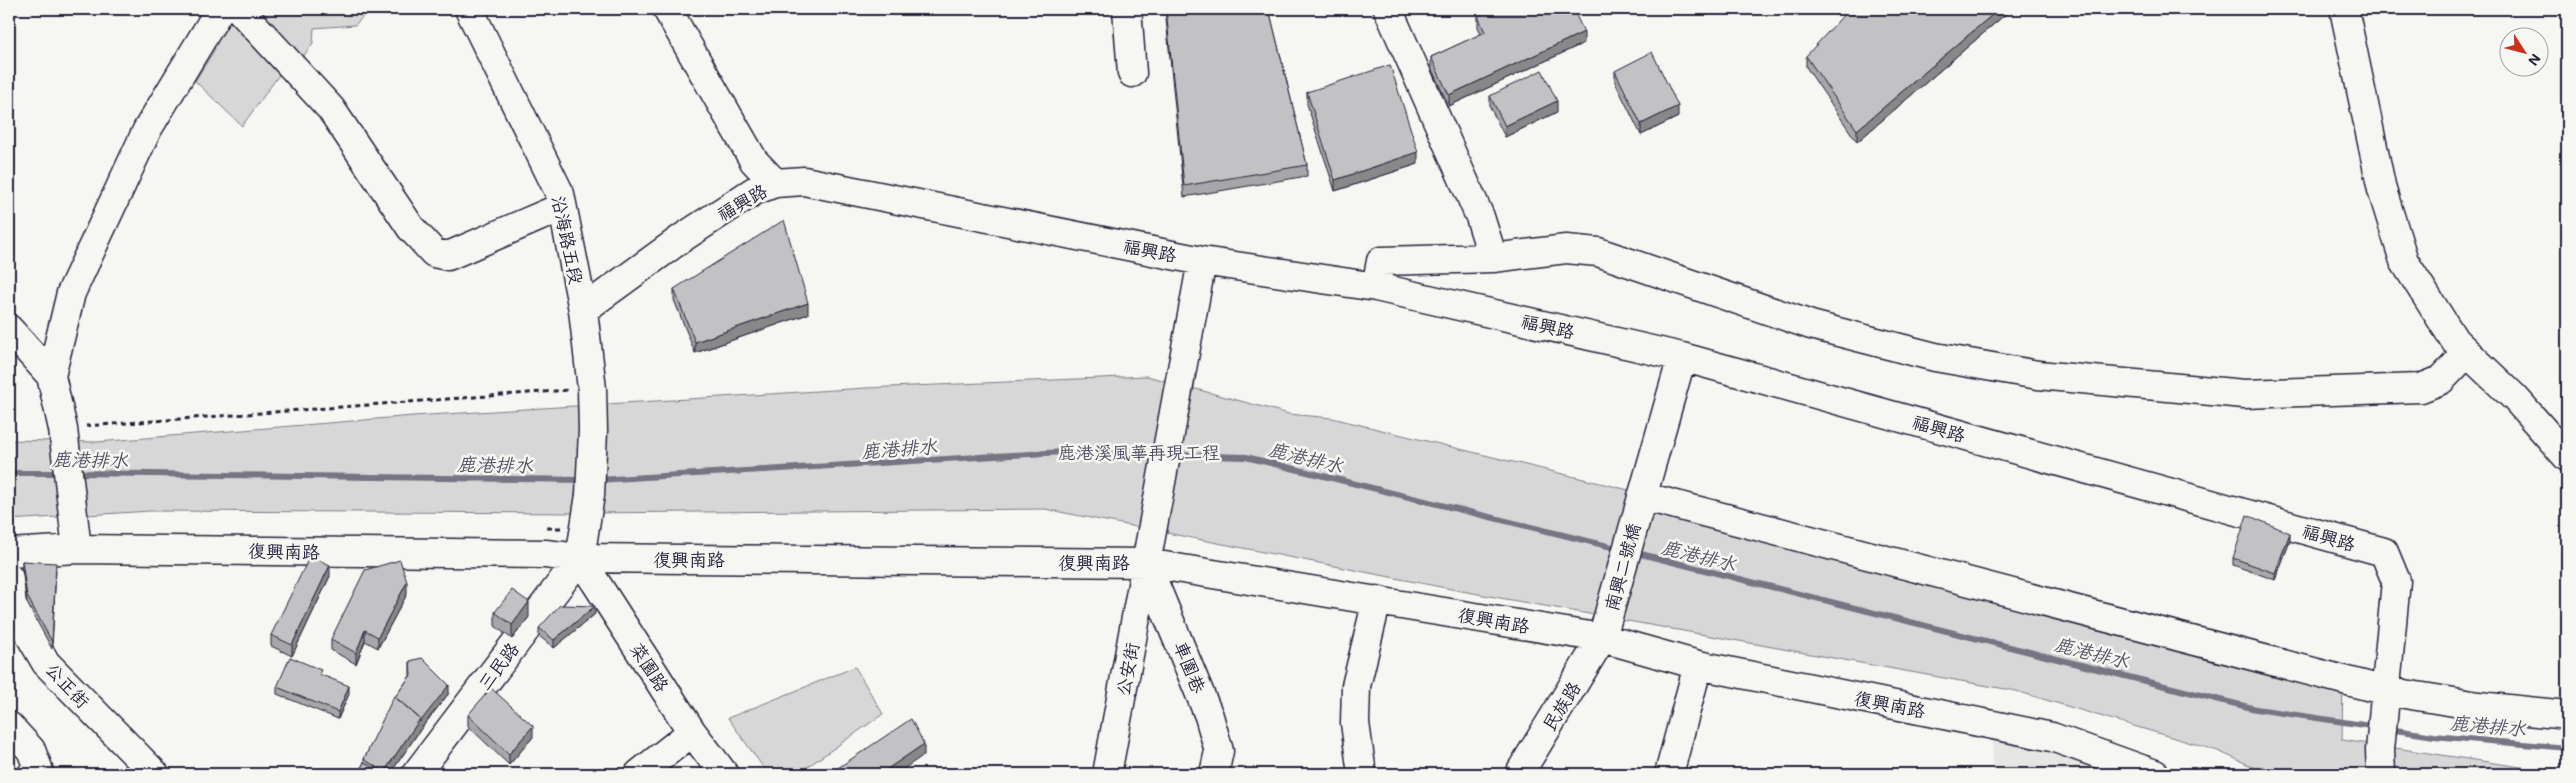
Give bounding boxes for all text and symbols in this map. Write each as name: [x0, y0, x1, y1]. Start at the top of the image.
north arrow: [2498, 28, 2548, 78]
text: N: [2524, 50, 2546, 70]
street label: 福興路: [713, 178, 771, 226]
street label: 沿海路五段: [547, 193, 589, 287]
street label: 福興路: [1121, 233, 1179, 267]
street label: 福興路: [1519, 308, 1577, 344]
street label: 福興路: [1910, 409, 1968, 447]
water label: 鹿港排水: [860, 433, 939, 463]
water label: 鹿港排水: [1266, 436, 1347, 479]
park label: 鹿港溪風華再現工程: [1058, 440, 1220, 464]
water label: 鹿港排水: [52, 446, 129, 472]
water label: 鹿港排水: [457, 451, 534, 477]
street label: 福興路: [2300, 518, 2358, 556]
street label: 南興二號橋: [1599, 520, 1645, 614]
water label: 鹿港排水: [1659, 534, 1740, 577]
street label: 復興南路: [248, 538, 320, 564]
street label: 復興南路: [653, 547, 725, 571]
street label: 復興南路: [1058, 550, 1130, 574]
street label: 復興南路: [1456, 602, 1532, 638]
water label: 鹿港排水: [2052, 631, 2133, 674]
street label: 三民路: [472, 637, 524, 695]
street label: 車圍巷: [1169, 637, 1211, 697]
street label: 菜園路: [625, 638, 675, 696]
street label: 公安街: [1110, 640, 1144, 698]
street label: 公正街: [41, 657, 95, 713]
street label: 民族路: [1537, 677, 1585, 735]
street label: 復興南路: [1852, 685, 1928, 723]
water label: 鹿港排水: [2449, 709, 2528, 741]

